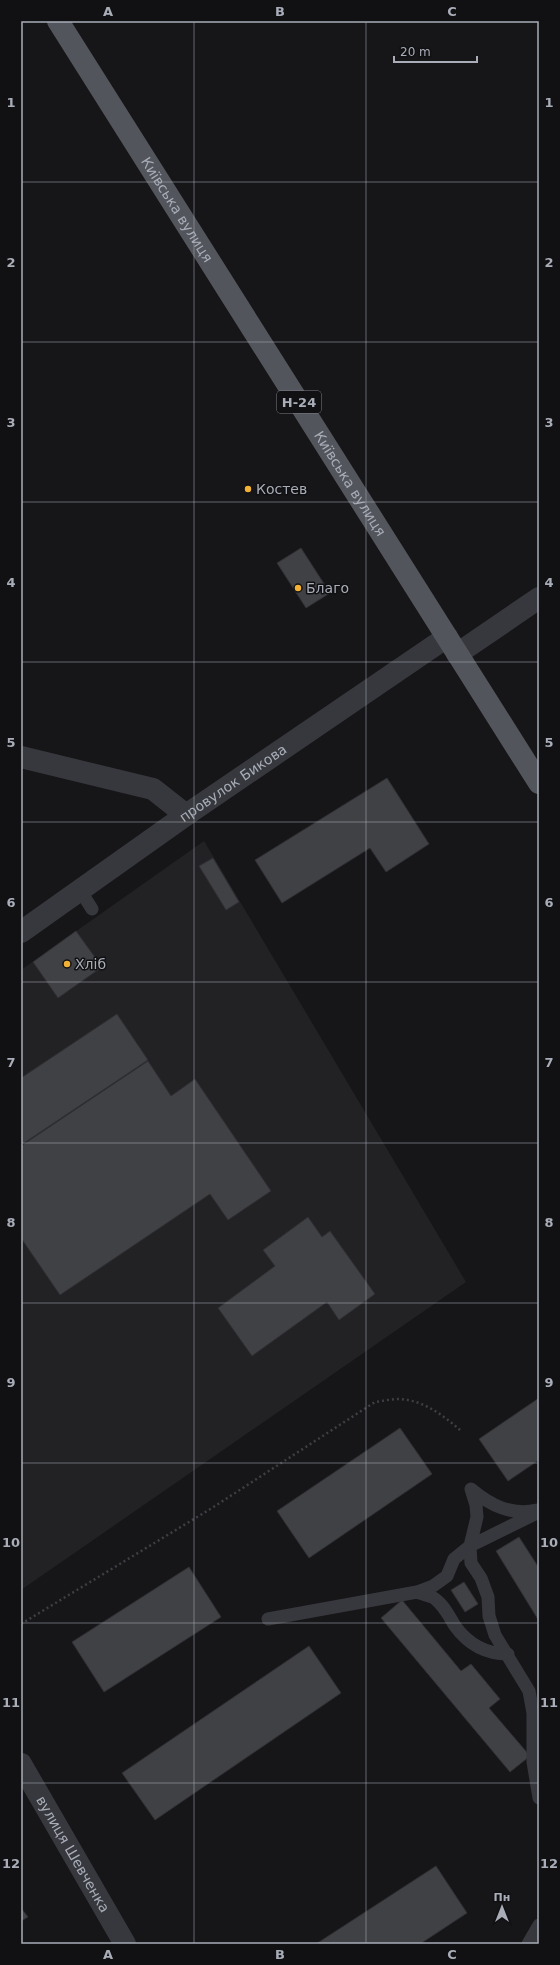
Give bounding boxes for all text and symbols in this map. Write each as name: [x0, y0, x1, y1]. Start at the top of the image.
text: A: [103, 4, 113, 19]
text: B: [275, 4, 285, 19]
text: C: [447, 4, 457, 19]
scale bar: [394, 38, 477, 64]
text: 20 m: [400, 45, 431, 59]
text: 1: [6, 95, 16, 110]
text: 1: [544, 95, 554, 110]
street label: Київська вулиця: [138, 154, 216, 265]
text: 2: [6, 255, 16, 270]
text: 2: [544, 255, 554, 270]
road number: Н-24: [277, 391, 321, 413]
text: 3: [6, 415, 16, 430]
text: 3: [544, 415, 554, 430]
street label: Київська вулиця: [311, 428, 389, 539]
place label: Костев: [256, 481, 307, 497]
marker: Костев: [243, 484, 253, 494]
text: 4: [6, 575, 16, 590]
text: 4: [544, 575, 554, 590]
place label: Благо: [306, 580, 349, 596]
marker: Благо: [293, 583, 303, 593]
text: 5: [6, 735, 16, 750]
text: 5: [544, 735, 554, 750]
street label: провулок Бикова: [176, 741, 290, 825]
text: 6: [6, 895, 16, 910]
text: 6: [544, 895, 554, 910]
place label: Хліб: [75, 956, 106, 972]
marker: Хліб: [62, 959, 72, 969]
text: 7: [6, 1055, 16, 1070]
text: 7: [544, 1055, 554, 1070]
text: 8: [6, 1215, 16, 1230]
text: 8: [544, 1215, 554, 1230]
text: 9: [6, 1375, 16, 1390]
text: 9: [544, 1375, 554, 1390]
text: 10: [2, 1535, 20, 1550]
text: 10: [540, 1535, 558, 1550]
text: 11: [2, 1695, 20, 1710]
text: 11: [540, 1695, 558, 1710]
street label: вулиця Шевченка: [33, 1793, 113, 1915]
text: 12: [2, 1856, 20, 1871]
text: 12: [540, 1856, 558, 1871]
north arrow: [482, 1887, 522, 1927]
text: Пн: [494, 1891, 510, 1904]
text: A: [103, 1947, 113, 1962]
text: B: [275, 1947, 285, 1962]
text: C: [447, 1947, 457, 1962]

